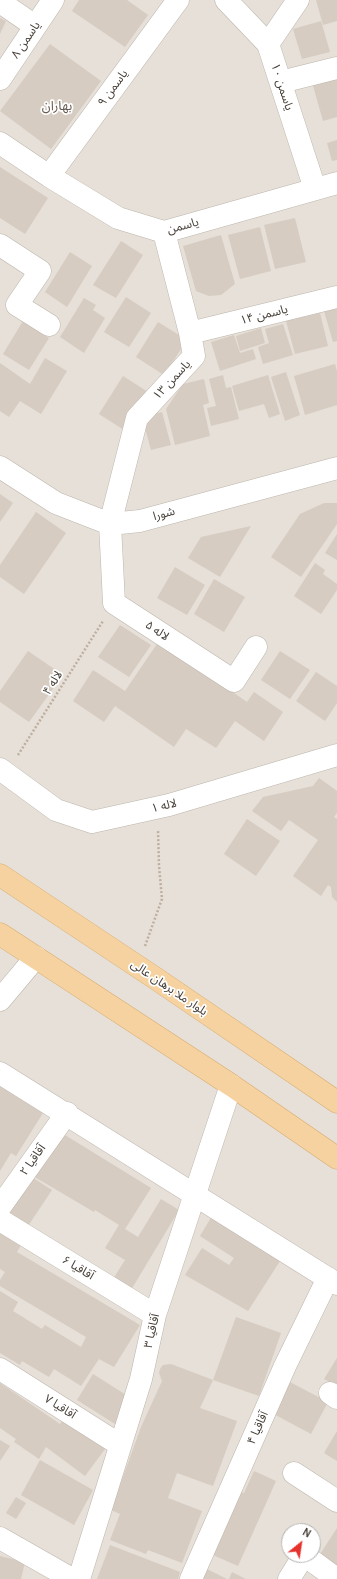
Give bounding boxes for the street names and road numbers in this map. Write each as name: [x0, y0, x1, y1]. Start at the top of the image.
street label: یاسمن ۸: [8, 19, 44, 61]
street label: یاسمن ۱۰: [268, 62, 296, 112]
street label: یاسمن ۹: [95, 67, 131, 109]
street label: یاسمن: [166, 215, 200, 237]
street label: یاسمن ۱۴: [239, 302, 289, 328]
street label: یاسمن ۱۳: [150, 357, 194, 403]
street label: شورا: [151, 504, 177, 524]
street label: لاله ۵: [142, 618, 172, 644]
street label: لاله ۴: [40, 668, 66, 698]
street label: لاله ۱: [150, 796, 178, 816]
street label: بلوار ملا برهان عالی: [128, 957, 210, 1019]
street label: آقاقیا ۲: [17, 1142, 49, 1178]
street label: آقاقیا ۶: [59, 1253, 97, 1283]
street label: آقاقیا ۳: [141, 1312, 163, 1350]
street label: آقاقیا ۷: [41, 1392, 79, 1422]
street label: آقاقیا ۴: [244, 1409, 272, 1447]

